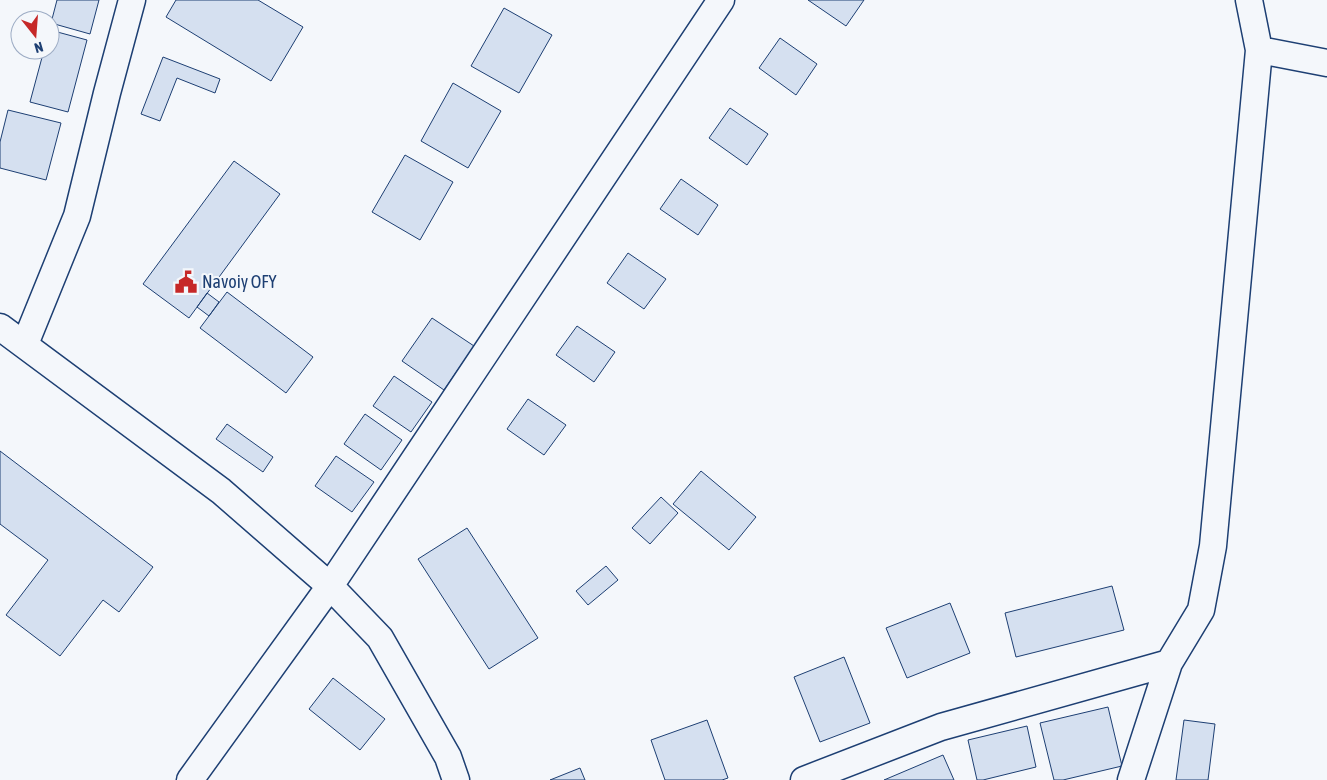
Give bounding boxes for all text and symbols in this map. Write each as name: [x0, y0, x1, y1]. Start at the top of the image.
north arrow: [10, 10, 60, 60]
text: N: [33, 39, 45, 56]
public building icon: Navoiy OFY: [173, 269, 199, 295]
place label: Navoiy OFY: [202, 271, 276, 292]

